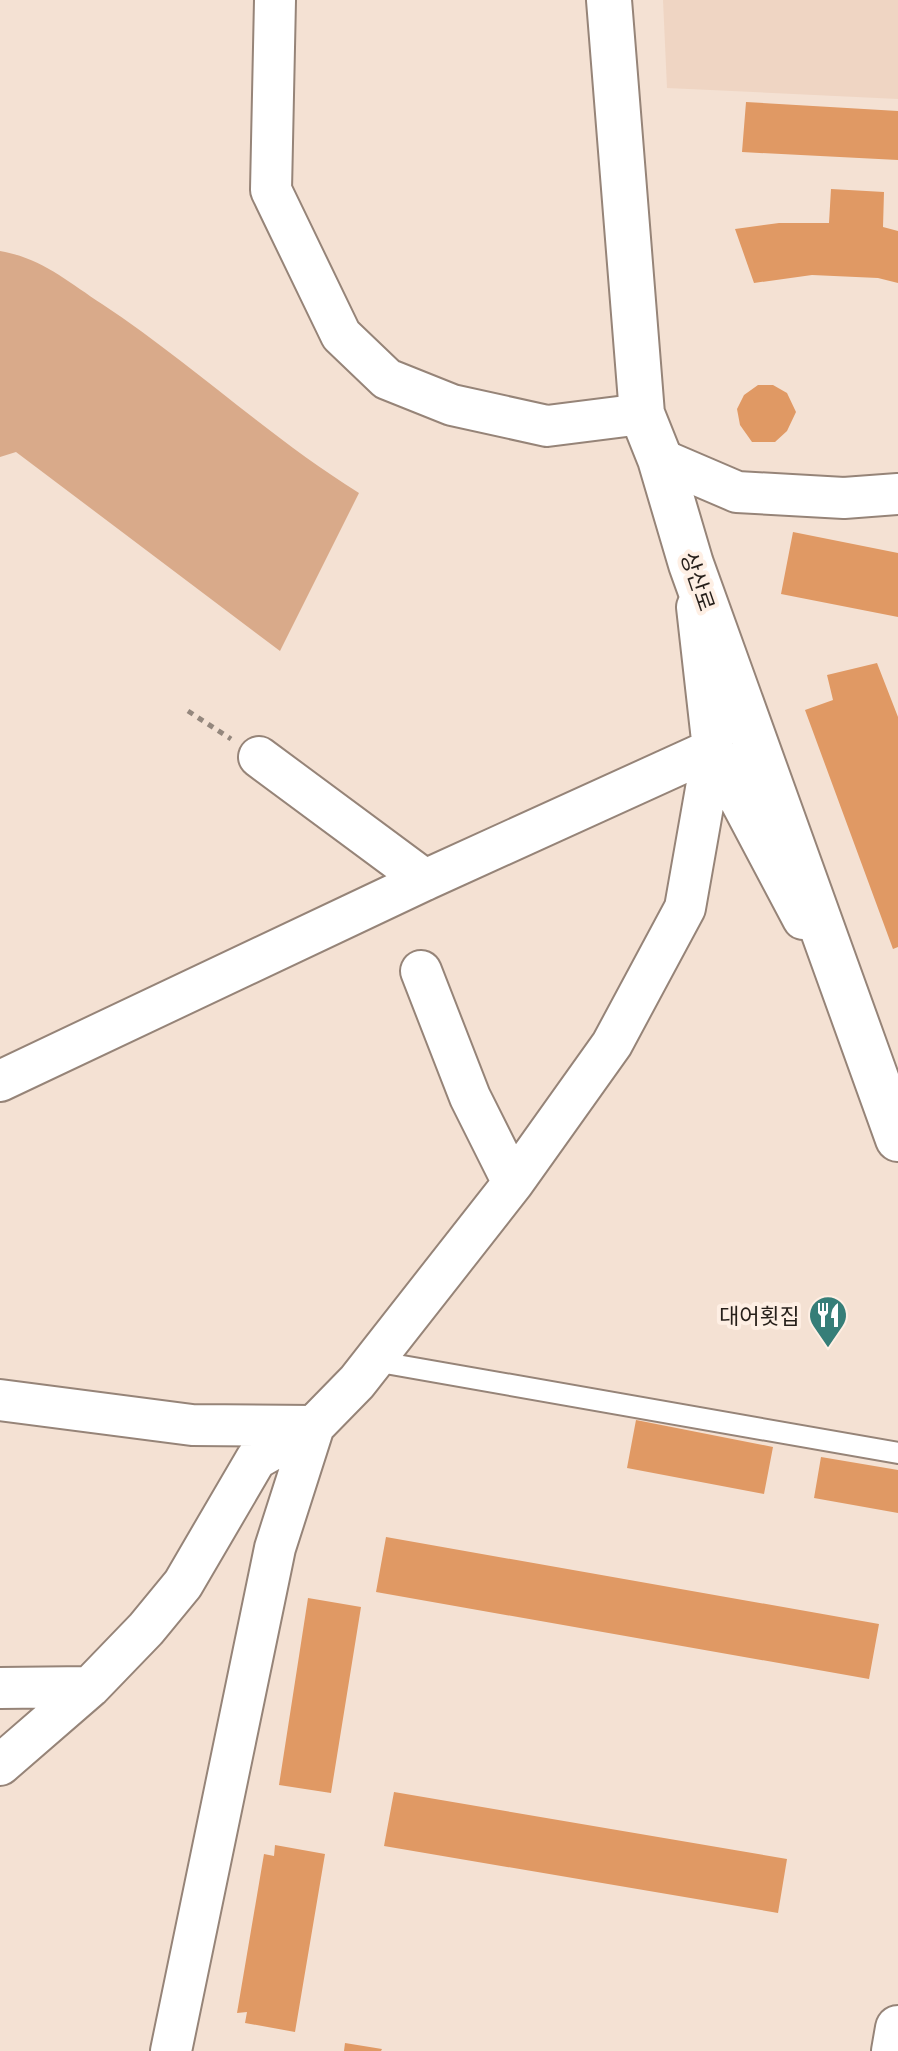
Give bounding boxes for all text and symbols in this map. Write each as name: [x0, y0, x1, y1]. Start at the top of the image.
street label: 상산로: [677, 548, 721, 614]
restaurant icon: 대어횟집: [807, 1294, 849, 1349]
place label: 대어횟집: [719, 1302, 800, 1328]

